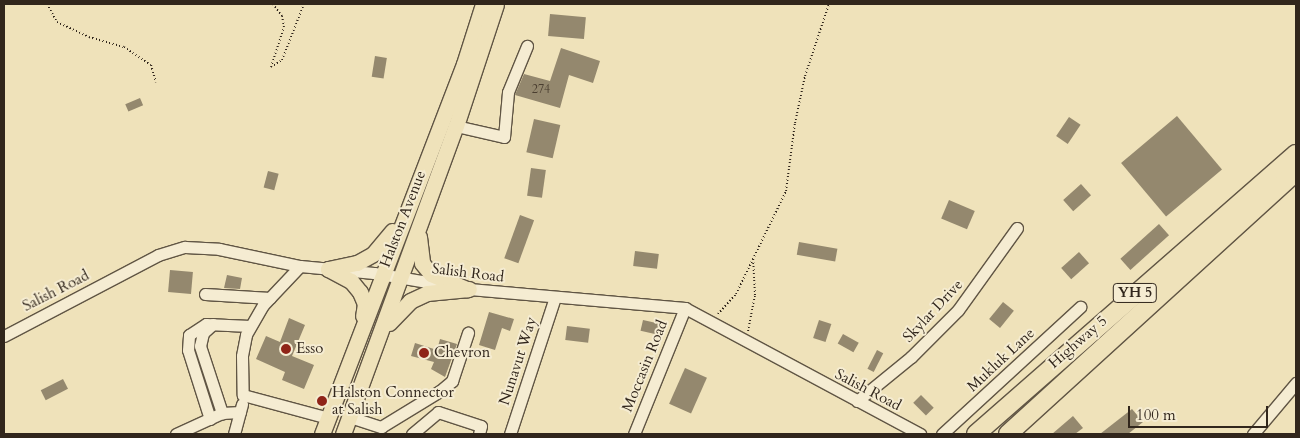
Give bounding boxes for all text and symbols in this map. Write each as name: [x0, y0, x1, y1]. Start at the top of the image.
house number: 274: [532, 83, 550, 97]
street label: Halston Avenue: [376, 168, 430, 270]
street label: Salish Road: [431, 260, 505, 286]
street label: Salish Road: [20, 267, 92, 315]
street label: Skylar Drive: [899, 276, 967, 346]
road number: YH 5: [1112, 282, 1158, 304]
street label: Highway 5: [1045, 312, 1111, 372]
street label: Nunavut Way: [495, 315, 541, 407]
street label: Moccasin Road: [618, 318, 672, 414]
street label: Mukluk Lane: [964, 324, 1038, 396]
place label: Esso: [296, 340, 323, 358]
marker: Esso: [280, 343, 292, 355]
place label: Chevron: [434, 344, 490, 362]
marker: Chevron: [418, 347, 430, 359]
street label: Salish Road: [832, 365, 904, 415]
place label: Halston Connector at Salish: [332, 383, 454, 418]
marker: Halston Connector at Salish: [316, 395, 328, 407]
scale bar: [1130, 396, 1270, 428]
text: 100 m: [1136, 405, 1176, 425]

